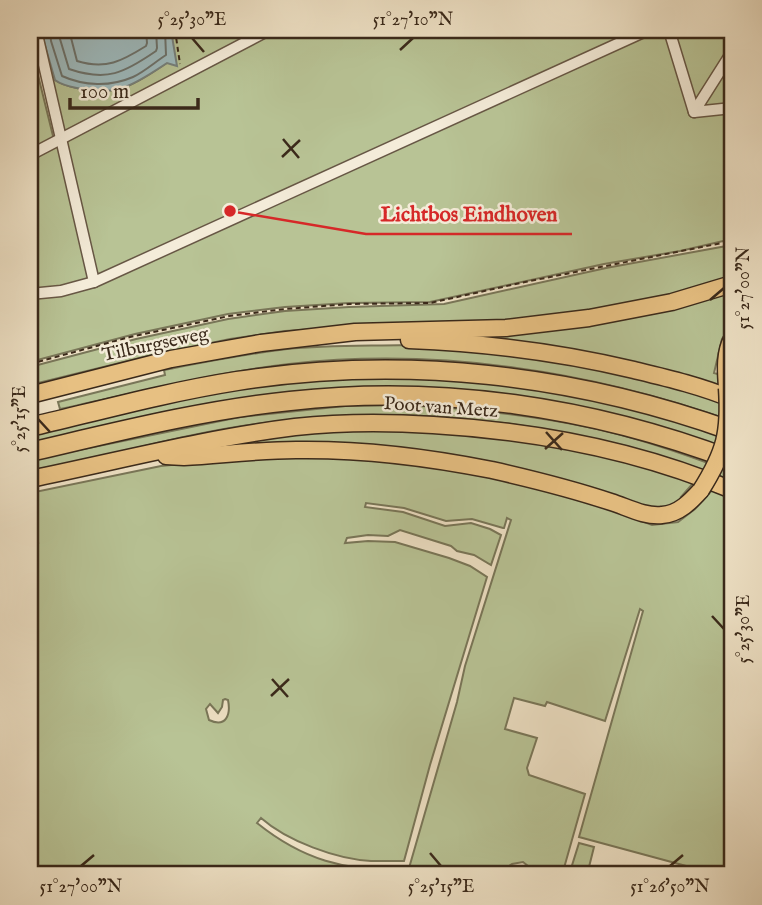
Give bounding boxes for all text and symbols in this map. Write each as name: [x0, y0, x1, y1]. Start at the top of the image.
text: 5°25'30"E: [157, 9, 227, 32]
text: 51°27'10"N: [373, 9, 454, 32]
scale bar: [70, 66, 198, 110]
text: 100 m: [80, 79, 129, 106]
callout: Lichtbos Eindhoven: [366, 192, 572, 234]
text: Lichtbos Eindhoven: [380, 202, 558, 229]
text: 51°27'00"N: [733, 246, 756, 329]
street label: Tilburgseweg: [100, 322, 211, 368]
text: 5°25'15"E: [9, 386, 32, 452]
street label: Poot van Metz: [383, 392, 499, 424]
text: 5°25'30"E: [733, 594, 756, 664]
text: 51°27'00"N: [40, 876, 123, 899]
text: 5°25'15"E: [408, 876, 474, 899]
text: 51°26'50"N: [630, 876, 710, 899]

